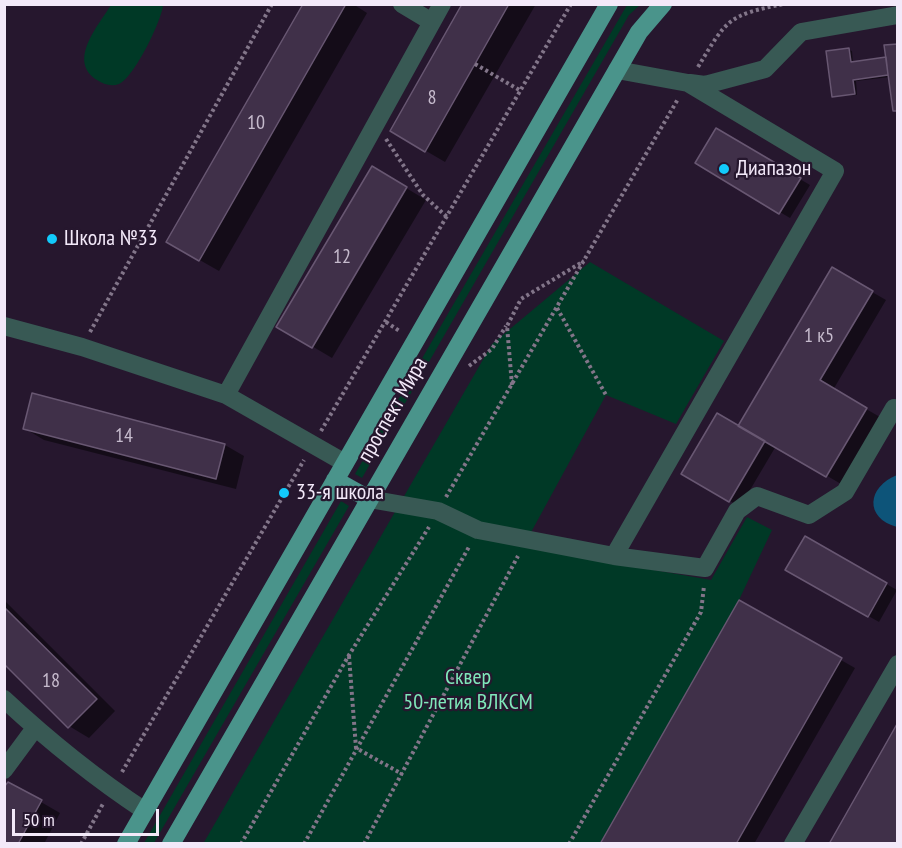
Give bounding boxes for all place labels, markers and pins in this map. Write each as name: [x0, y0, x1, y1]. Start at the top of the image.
place label: Диапазон: [736, 156, 811, 182]
marker: Диапазон: [717, 162, 731, 176]
place label: Школа №33: [64, 226, 158, 252]
marker: Школа №33: [45, 232, 59, 246]
place label: 33-я школа: [296, 480, 384, 506]
marker: 33-я школа: [277, 486, 291, 500]

